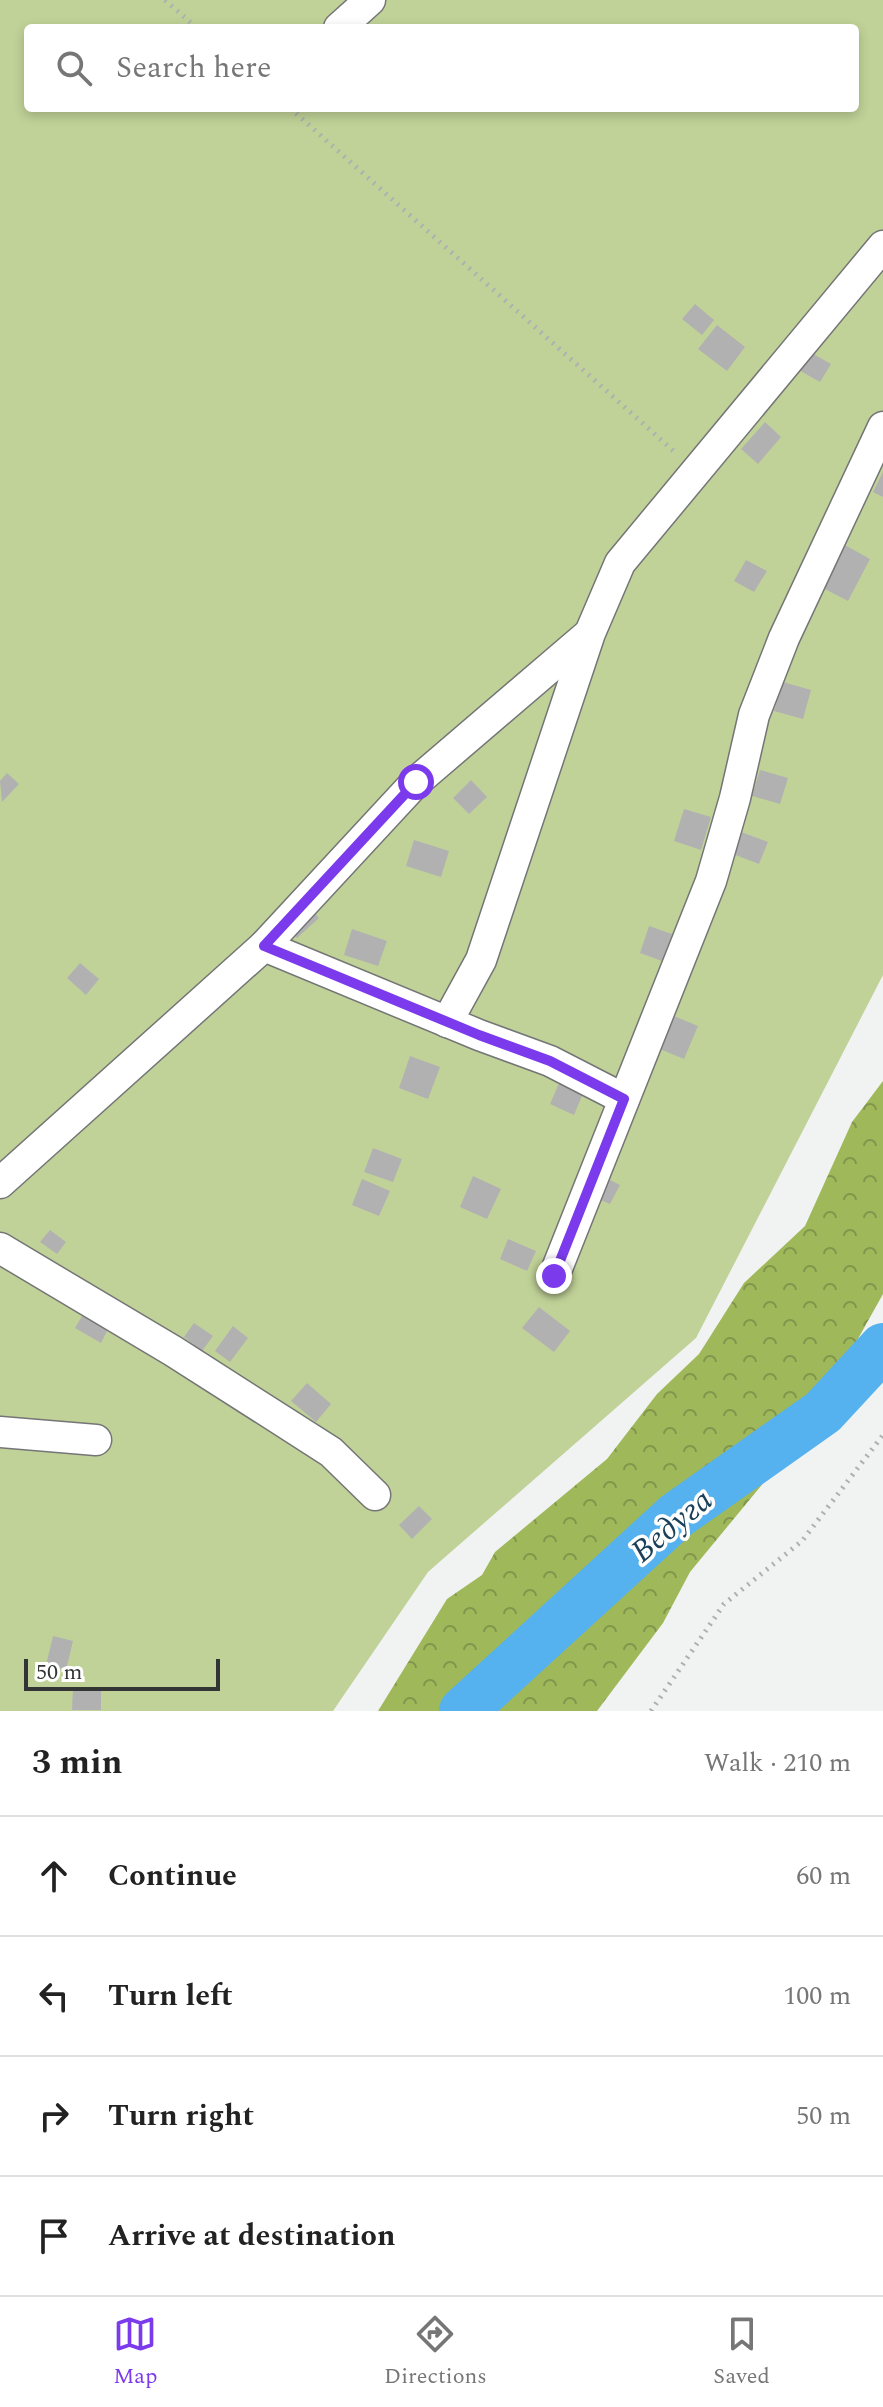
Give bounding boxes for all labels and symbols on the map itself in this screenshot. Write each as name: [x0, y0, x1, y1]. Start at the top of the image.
route start: [398, 764, 434, 800]
route end: [536, 1258, 572, 1294]
water label: Ведуга: [620, 1477, 724, 1575]
scale bar: [24, 1655, 220, 1691]

